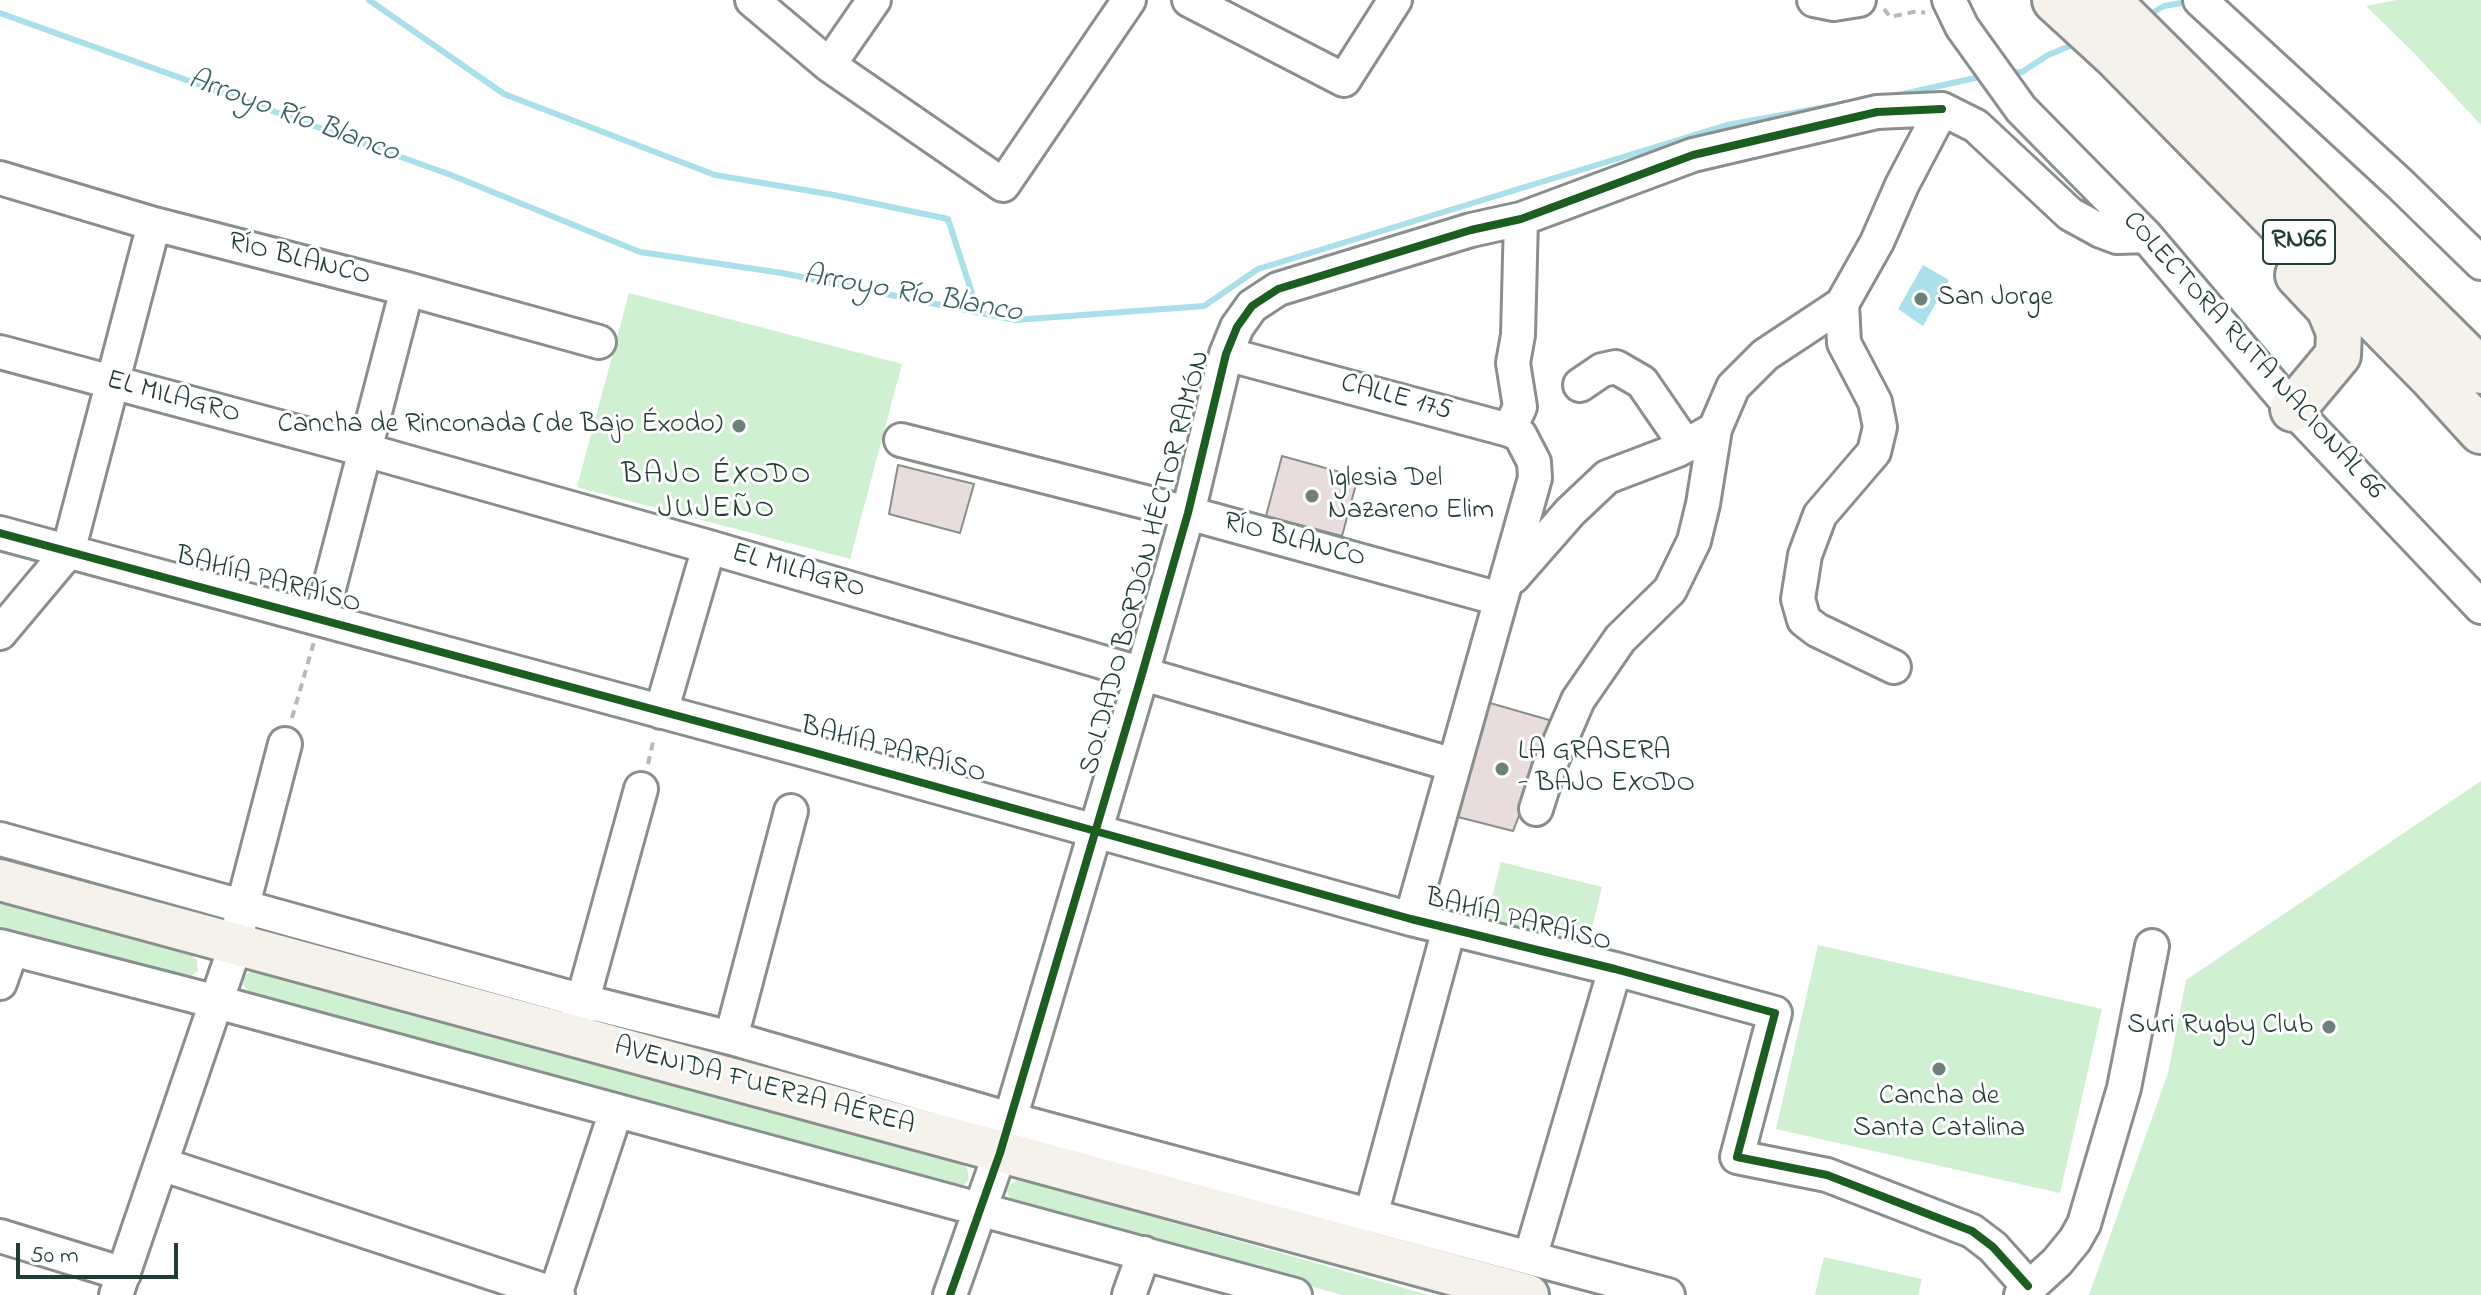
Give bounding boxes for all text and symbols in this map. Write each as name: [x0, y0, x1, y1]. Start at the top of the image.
water label: Arroyo Río Blanco: [183, 63, 403, 173]
street label: COLECTORA RUTA NACIONAL 66: [2114, 206, 2390, 508]
road number: RN66: [2263, 220, 2335, 264]
street label: RÍO BLANCO: [224, 227, 374, 295]
water label: Arroyo Río Blanco: [800, 259, 1024, 333]
place label: San Jorge: [1937, 282, 2053, 316]
marker: San Jorge: [1912, 290, 1930, 308]
street label: SOLDADO BORDÓN HÉCTOR RAMÓN: [1074, 347, 1220, 779]
street label: EL MILAGRO: [102, 365, 244, 433]
street label: CALLE 175: [1337, 368, 1455, 430]
place label: Cancha de Rinconada (de Bajo Éxodo): [278, 409, 723, 443]
marker: Cancha de Rinconada (de Bajo Éxodo): [730, 417, 748, 435]
district label: BAJO ÉXODO JUJEÑO: [622, 459, 812, 530]
place label: Iglesia Del Nazareno Elim: [1328, 463, 1494, 529]
marker: Iglesia Del Nazareno Elim: [1303, 487, 1321, 505]
street label: RÍO BLANCO: [1219, 507, 1369, 577]
street label: EL MILAGRO: [727, 538, 869, 608]
street label: BAHÍA PARAÍSO: [172, 541, 364, 623]
street label: BAHÍA PARAÍSO: [797, 711, 989, 793]
place label: LA GRASERA - BAJO EXODO: [1518, 736, 1695, 802]
marker: LA GRASERA - BAJO EXODO: [1493, 760, 1511, 778]
street label: BAHÍA PARAÍSO: [1421, 883, 1615, 961]
place label: Suri Rugby Club: [2127, 1010, 2313, 1044]
marker: Suri Rugby Club: [2320, 1018, 2338, 1036]
street label: AVENIDA FUERZA AÉREA: [610, 1032, 918, 1144]
marker: Cancha de Santa Catalina: [1930, 1060, 1948, 1078]
place label: Cancha de Santa Catalina: [1853, 1081, 2025, 1147]
scale bar: [20, 1227, 182, 1277]
text: 50 m: [30, 1239, 79, 1274]

